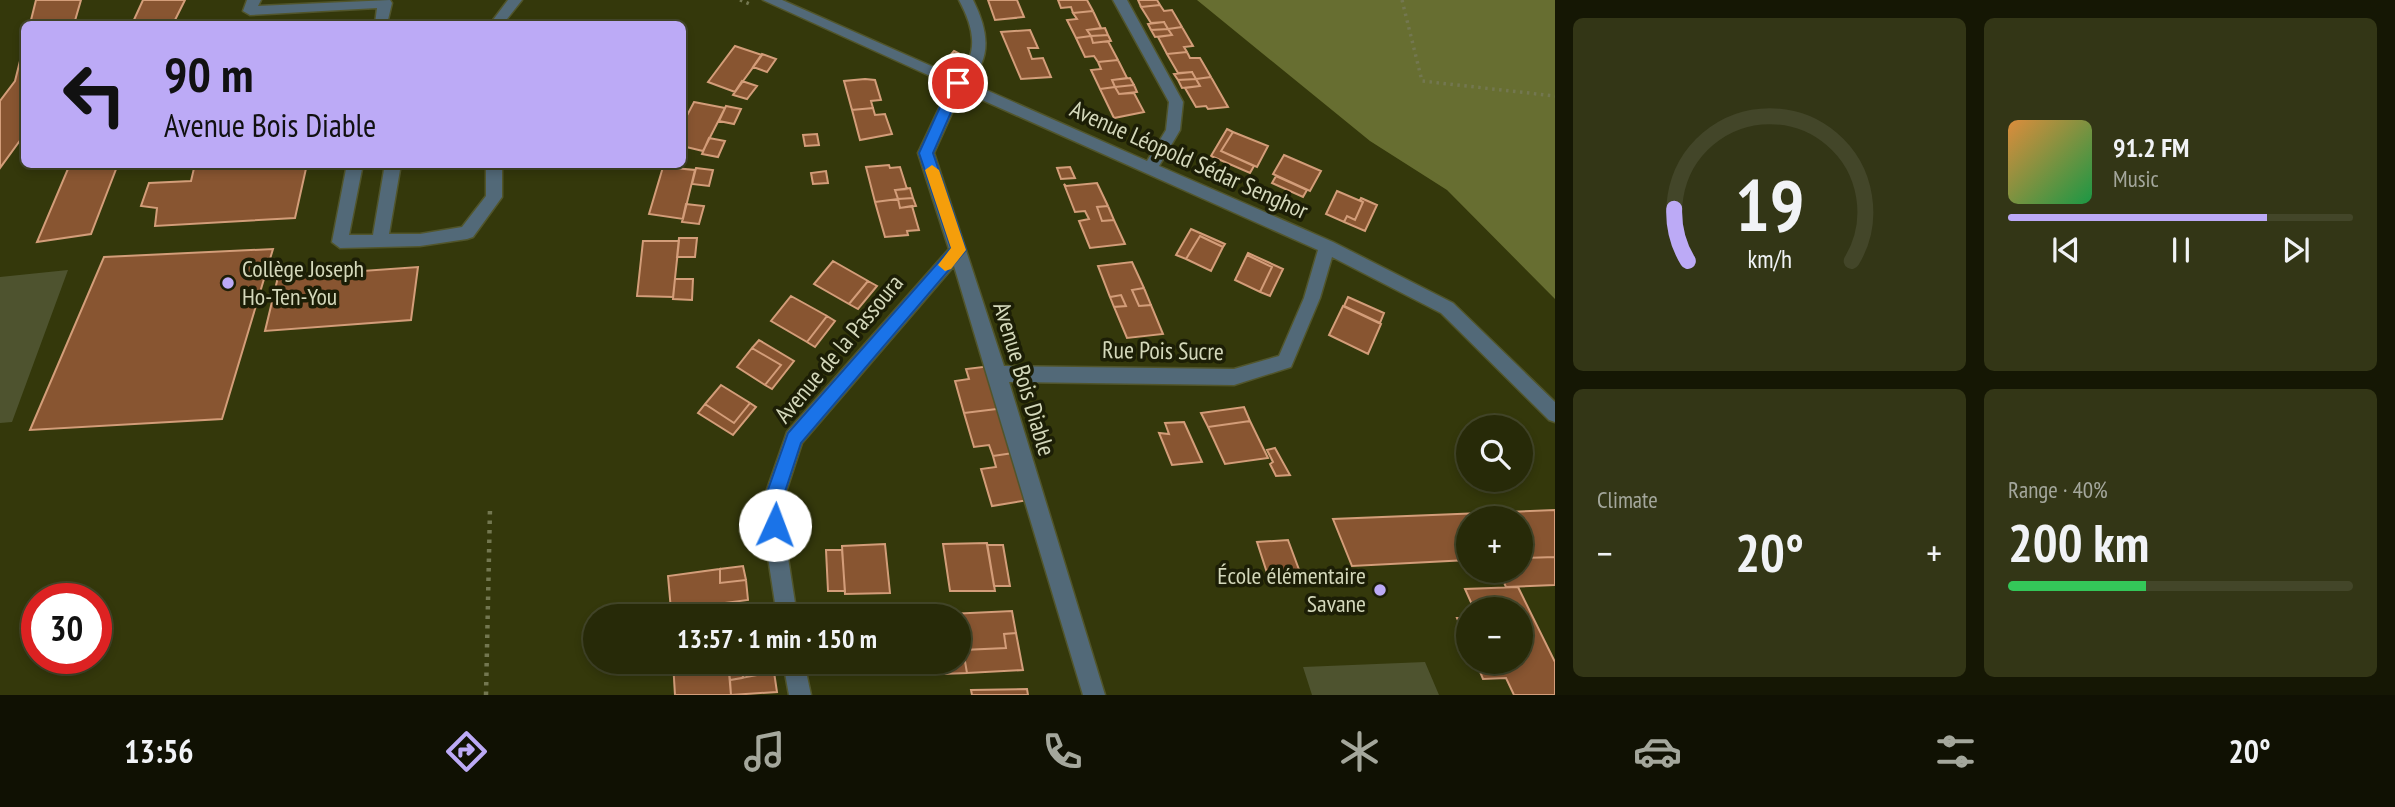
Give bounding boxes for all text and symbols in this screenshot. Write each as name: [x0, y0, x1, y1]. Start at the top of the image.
text: 90 m: [164, 42, 253, 106]
icon: left: [49, 49, 140, 140]
pin: [928, 53, 988, 113]
icon: arrive: [939, 64, 977, 102]
street label: Avenue Léopold Sédar Senghor: [1065, 93, 1313, 226]
text: Avenue Bois Diable: [164, 104, 376, 146]
text: 91.2 FM: [2113, 131, 2189, 164]
text: 19: [1735, 157, 1804, 251]
text: Music: [2113, 164, 2159, 193]
icon: previous: [2047, 231, 2085, 269]
icon: pause: [2162, 231, 2200, 269]
icon: next: [2277, 231, 2315, 269]
text: km/h: [1747, 243, 1792, 275]
place label: Collège Joseph Ho-Ten-You: [242, 253, 364, 312]
street label: Avenue de la Passoura: [767, 268, 910, 429]
marker: Collège Joseph Ho-Ten-You: [220, 275, 236, 291]
street label: Avenue Bois Diable: [986, 298, 1063, 460]
street label: Rue Pois Sucre: [1102, 334, 1224, 367]
map controls: [1456, 415, 1533, 674]
button: search: [1456, 415, 1533, 492]
text: Range · 40%: [2008, 475, 2108, 504]
text: Climate: [1597, 485, 1658, 514]
position arrow: [738, 488, 812, 562]
button: +: [1456, 506, 1533, 583]
text: 200 km: [2008, 509, 2149, 576]
text: 20°: [1735, 519, 1804, 586]
text: −: [1597, 528, 1613, 577]
text: +: [1926, 528, 1942, 577]
place label: École élémentaire Savane: [1217, 560, 1366, 619]
marker: École élémentaire Savane: [1372, 582, 1388, 598]
speed limit sign: 30: [21, 583, 112, 674]
button: −: [1456, 597, 1533, 674]
text: 13:57 · 1 min · 150 m: [677, 622, 877, 655]
icon: directions: [442, 727, 491, 776]
icon: music: [740, 727, 789, 776]
icon: phone: [1038, 727, 1087, 776]
icon: climate: [1335, 727, 1384, 776]
icon: car: [1633, 727, 1682, 776]
icon: filters: [1931, 727, 1980, 776]
text: 13:56: [124, 730, 194, 772]
text: 20°: [2228, 730, 2271, 772]

